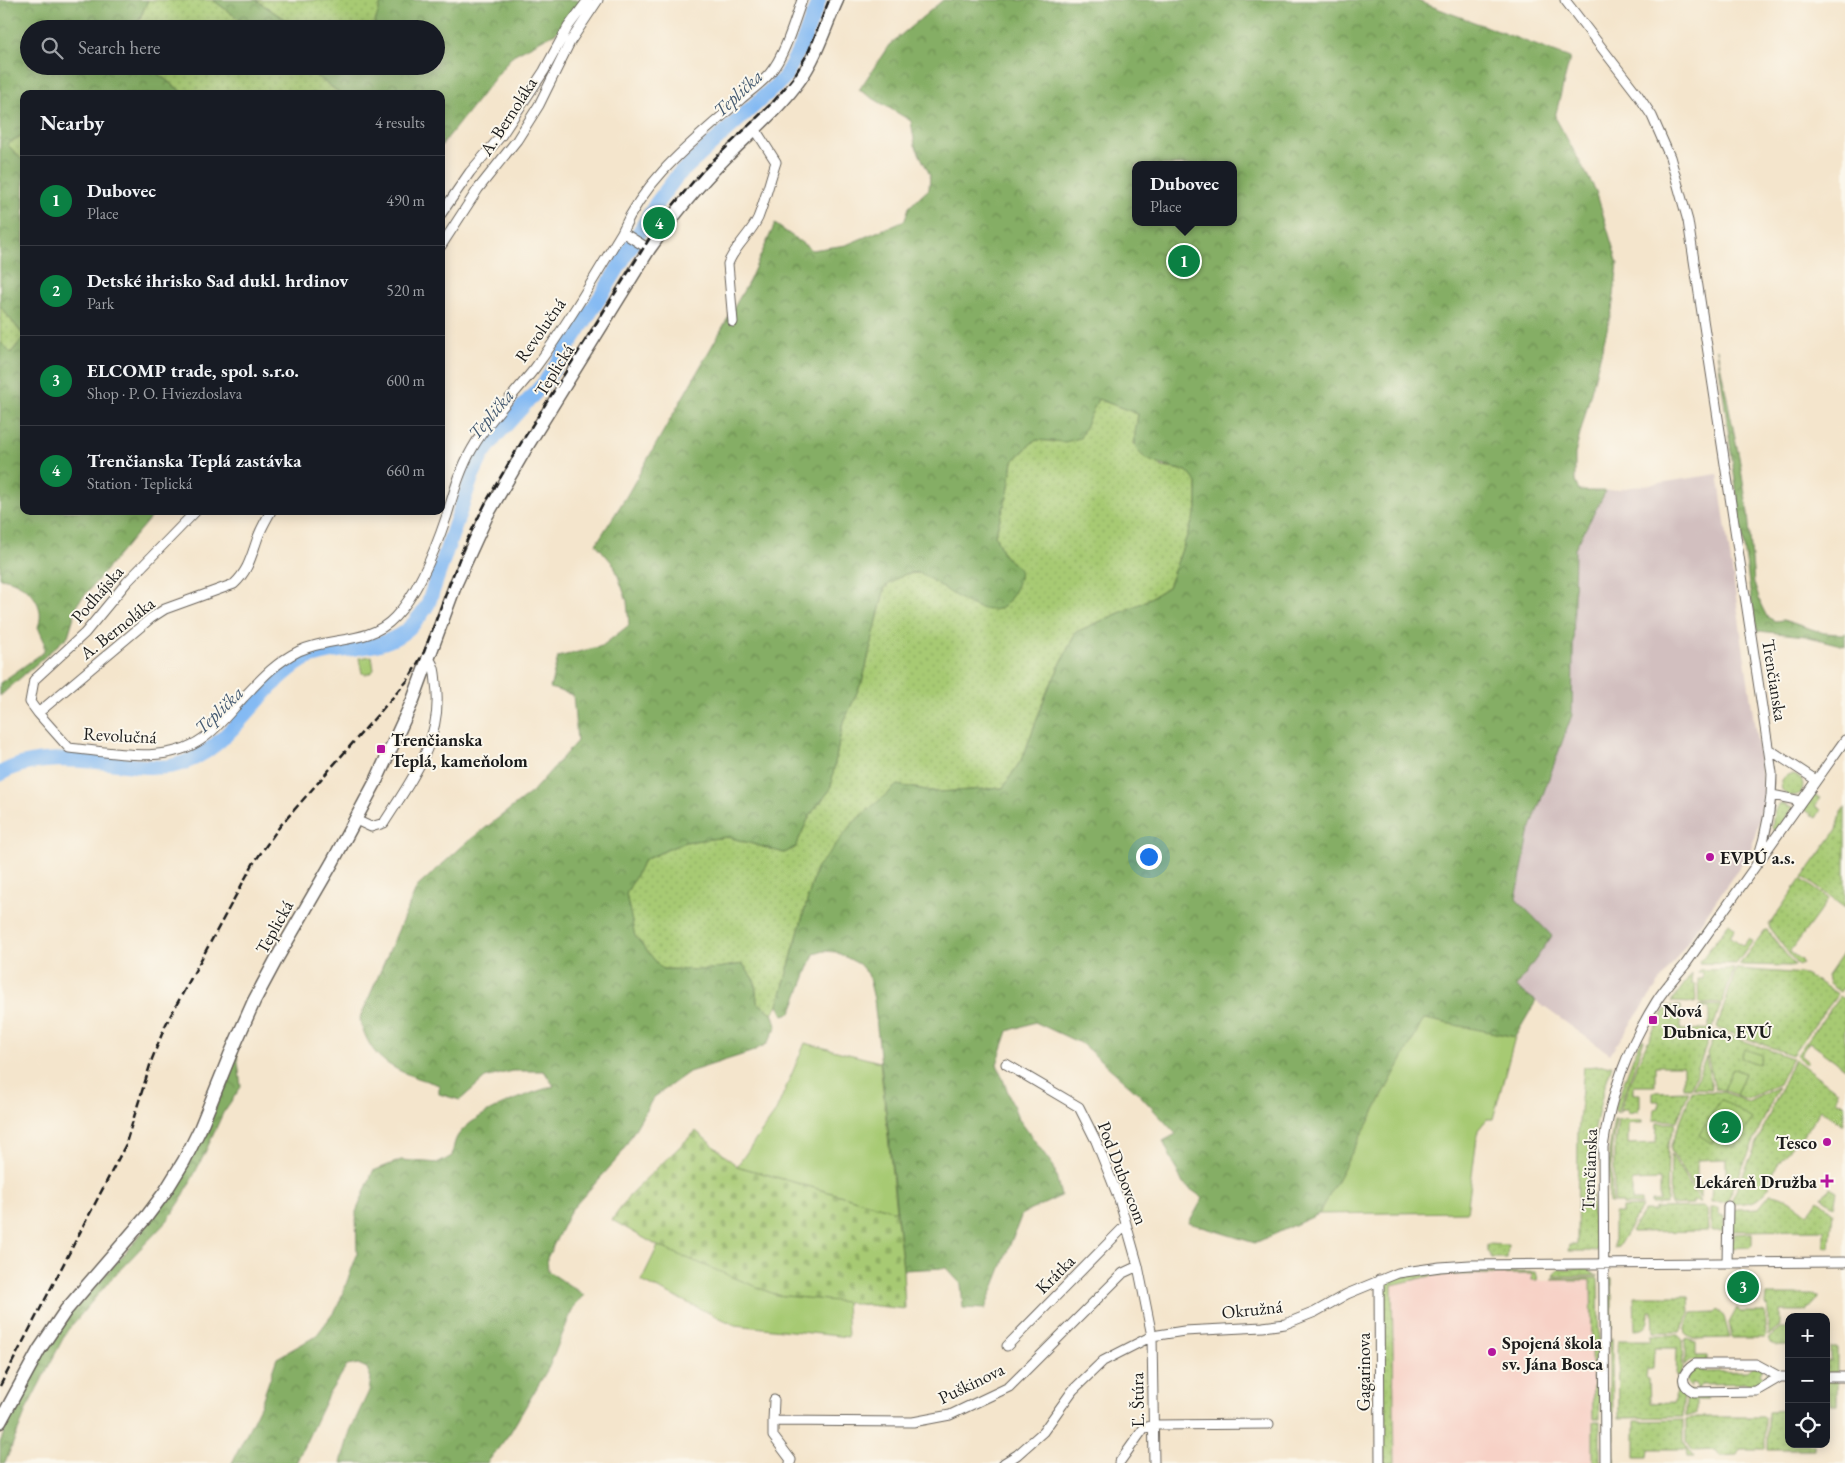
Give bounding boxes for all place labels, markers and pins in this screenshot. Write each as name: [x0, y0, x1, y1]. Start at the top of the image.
pin: 4: [643, 204, 675, 242]
pin: 1: [1168, 242, 1200, 280]
place label: Trenčianska Teplá, kameňolom: [391, 728, 528, 772]
marker: Trenčianska Teplá, kameňolom: [375, 743, 387, 755]
place label: EVPÚ a.s.: [1720, 846, 1795, 869]
marker: EVPÚ a.s.: [1704, 851, 1716, 863]
place label: Nová Dubnica, EVÚ: [1663, 999, 1773, 1043]
marker: Nová Dubnica, EVÚ: [1647, 1014, 1659, 1026]
pin: 2: [1709, 1108, 1741, 1146]
place label: Tesco: [1776, 1131, 1817, 1154]
marker: Tesco: [1821, 1136, 1833, 1148]
place label: Lekáreň Družba: [1695, 1170, 1817, 1193]
marker: Lekáreň Družba: [1821, 1175, 1833, 1187]
pin: 3: [1727, 1268, 1759, 1306]
place label: Spojená škola sv. Jána Bosca: [1502, 1331, 1603, 1375]
marker: Spojená škola sv. Jána Bosca: [1486, 1346, 1498, 1358]

